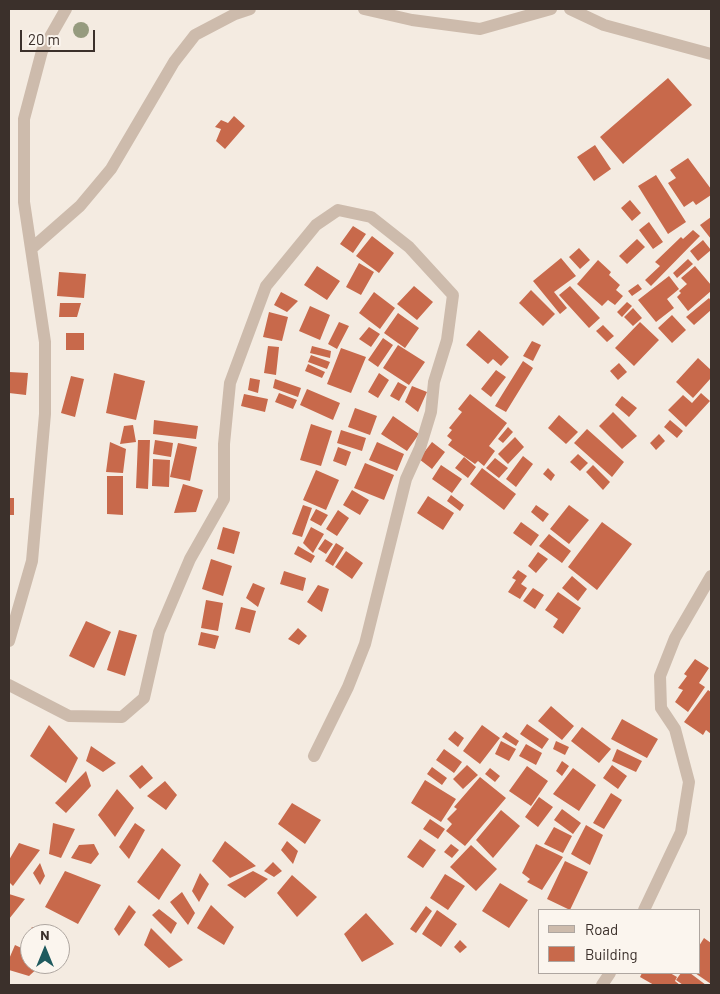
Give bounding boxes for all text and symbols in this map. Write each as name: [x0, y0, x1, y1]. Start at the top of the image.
scale bar: [22, 20, 98, 52]
text: 20 m: [28, 30, 60, 48]
legend: [538, 909, 700, 974]
text: Road: [585, 920, 618, 938]
north arrow: [20, 924, 70, 974]
text: N: [40, 926, 50, 943]
text: Building: [585, 945, 638, 963]

